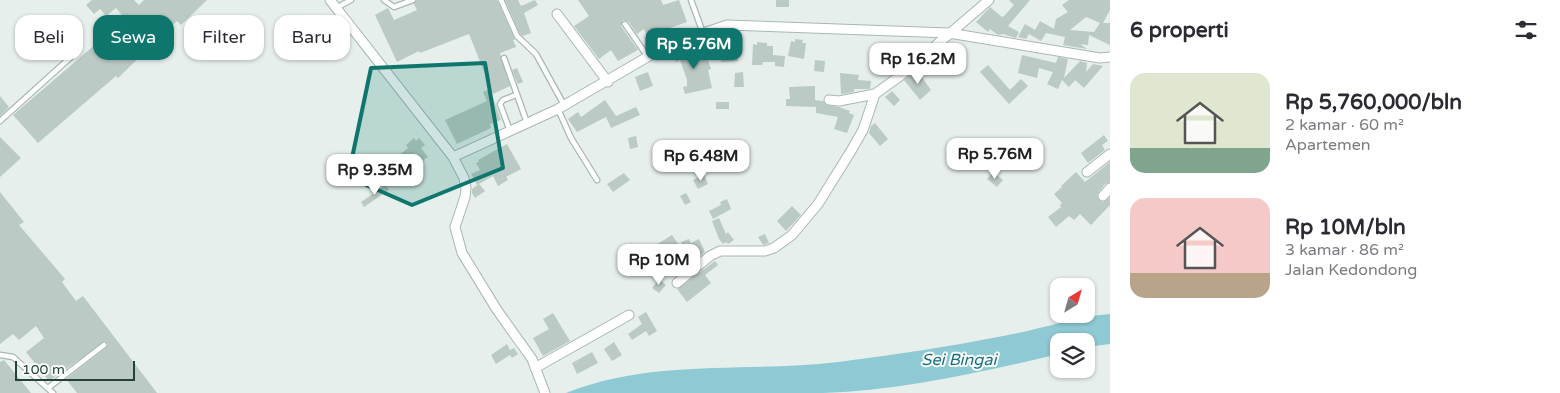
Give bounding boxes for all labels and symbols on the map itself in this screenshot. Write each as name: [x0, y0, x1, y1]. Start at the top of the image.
pin: Rp 5.76M: [642, 28, 746, 70]
pin: Rp 16.2M: [866, 42, 970, 85]
pin: Rp 5.76M: [943, 138, 1047, 180]
pin: Rp 6.48M: [649, 140, 753, 182]
pin: Rp 9.35M: [323, 154, 427, 196]
pin: Rp 10M: [618, 244, 700, 286]
north arrow: [1050, 278, 1095, 322]
water label: Sei Bingai: [922, 350, 998, 370]
scale bar: [15, 358, 135, 381]

